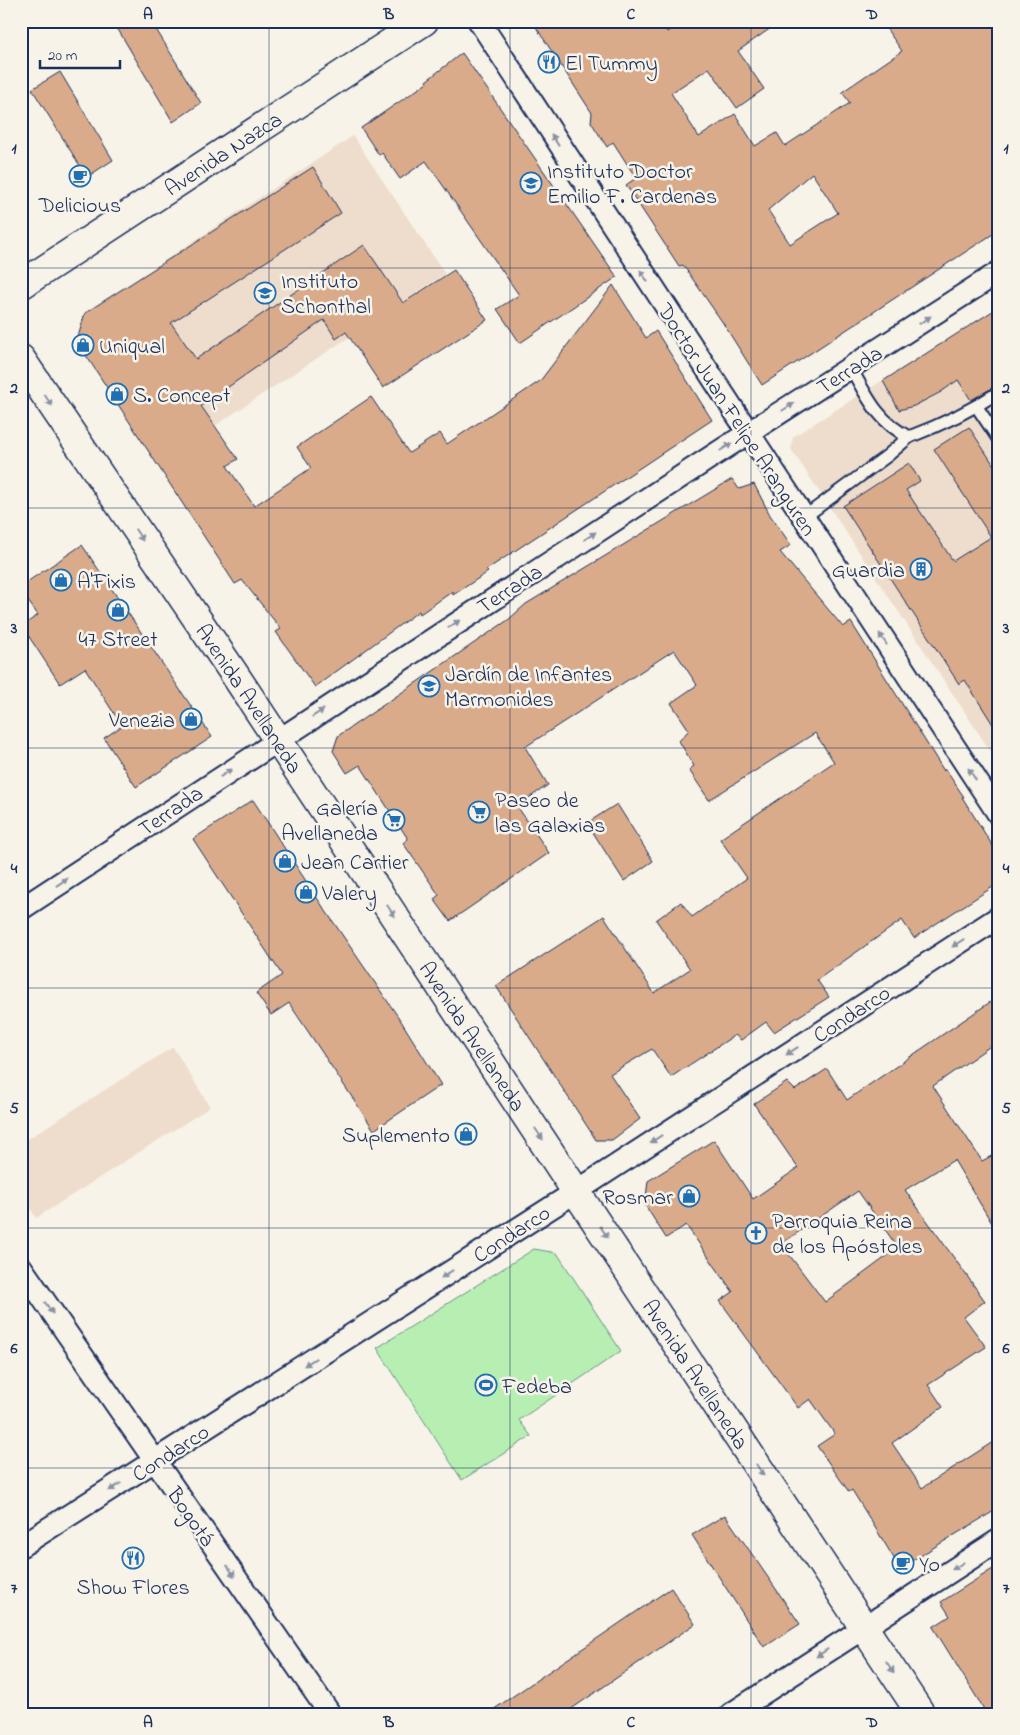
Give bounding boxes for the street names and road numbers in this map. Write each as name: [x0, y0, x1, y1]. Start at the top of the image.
street label: Avenida Nazca: [159, 105, 289, 206]
street label: Doctor Juan Felipe Aranguren: [647, 297, 823, 544]
street label: Terrada: [811, 339, 890, 404]
street label: Terrada: [472, 557, 550, 624]
street label: Avenida Avellaneda: [186, 618, 309, 781]
street label: Terrada: [133, 779, 211, 846]
street label: Avenida Avellaneda: [409, 956, 532, 1119]
street label: Condarco: [808, 979, 898, 1053]
street label: Condarco: [468, 1199, 558, 1273]
street label: Avenida Avellaneda: [633, 1294, 755, 1457]
street label: Condarco: [127, 1418, 217, 1492]
street label: Bogotá: [156, 1481, 222, 1555]

